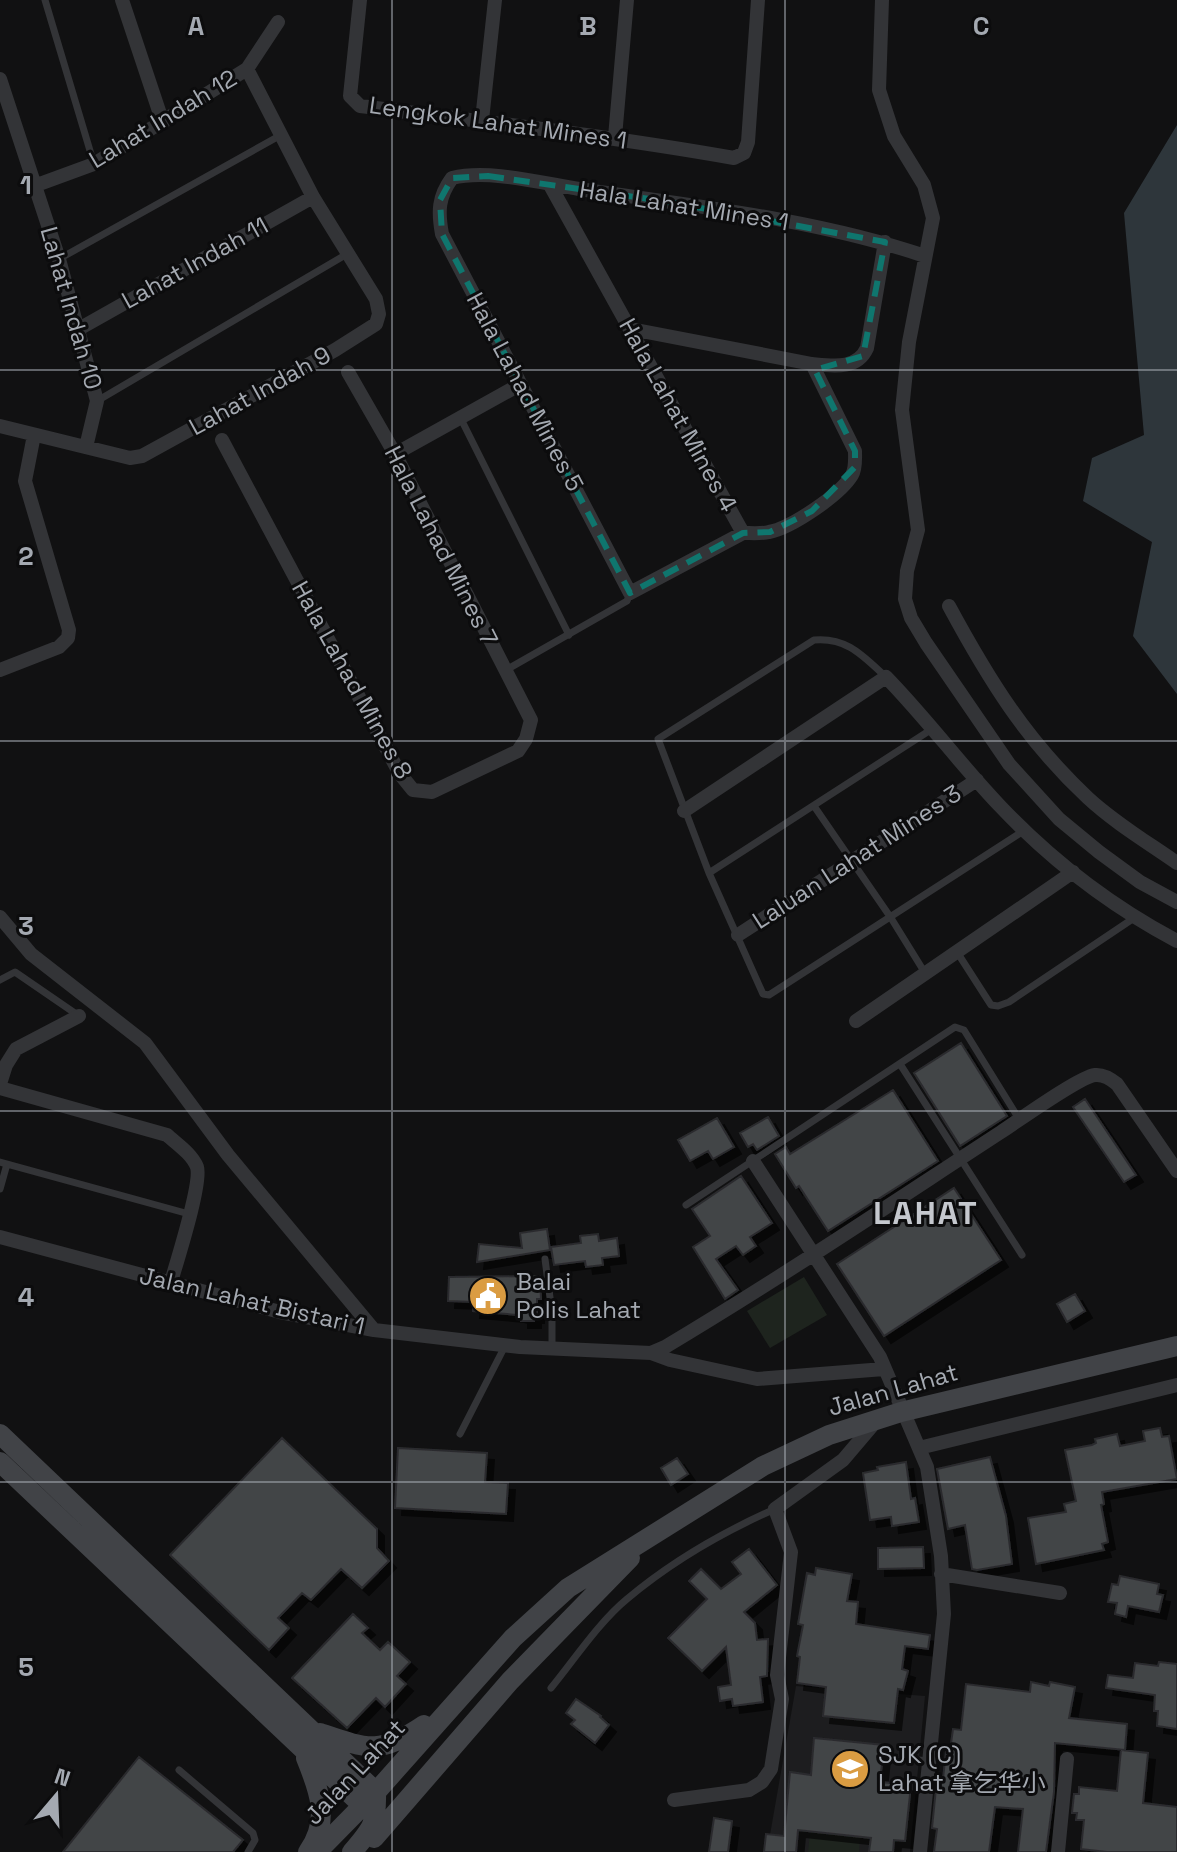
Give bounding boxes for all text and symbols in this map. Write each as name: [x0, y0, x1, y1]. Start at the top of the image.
text: A: [188, 9, 205, 43]
text: B: [579, 9, 597, 43]
text: C: [973, 9, 989, 43]
street label: Lahat Indah 12: [83, 62, 242, 175]
street label: Lengkok Lahat Mines 1: [367, 89, 629, 156]
text: 1: [20, 168, 32, 202]
street label: Hala Lahat Mines 1: [577, 174, 791, 237]
street label: Lahat Indah 11: [116, 210, 273, 316]
street label: Lahat Indah 10: [33, 223, 110, 393]
street label: Hala Lahad Mines 5: [460, 287, 591, 497]
street label: Hala Lahat Mines 4: [612, 313, 745, 517]
street label: Lahat Indah 9: [183, 339, 336, 442]
street label: Hala Lahad Mines 7: [378, 441, 505, 651]
text: 2: [18, 539, 34, 573]
street label: Hala Lahad Mines 8: [285, 575, 420, 784]
street label: Laluan Lahat Mines 3: [746, 777, 967, 936]
text: 3: [18, 909, 34, 943]
district label: LAHAT: [873, 1193, 979, 1233]
street label: Jalan Lahat Bistari 1: [137, 1260, 368, 1341]
place label: Balai Polis Lahat: [516, 1266, 641, 1325]
public building icon: Balai Polis Lahat: [467, 1275, 509, 1317]
text: 4: [18, 1280, 34, 1314]
street label: Jalan Lahat: [824, 1356, 961, 1423]
text: 5: [18, 1650, 34, 1684]
street label: Jalan Lahat: [298, 1712, 412, 1831]
place label: SJK (C) Lahat 拿乞华小: [878, 1739, 1046, 1798]
school or university icon: SJK (C) Lahat 拿乞华小: [829, 1748, 871, 1790]
north arrow: [16, 1756, 96, 1836]
text: N: [51, 1761, 74, 1793]

